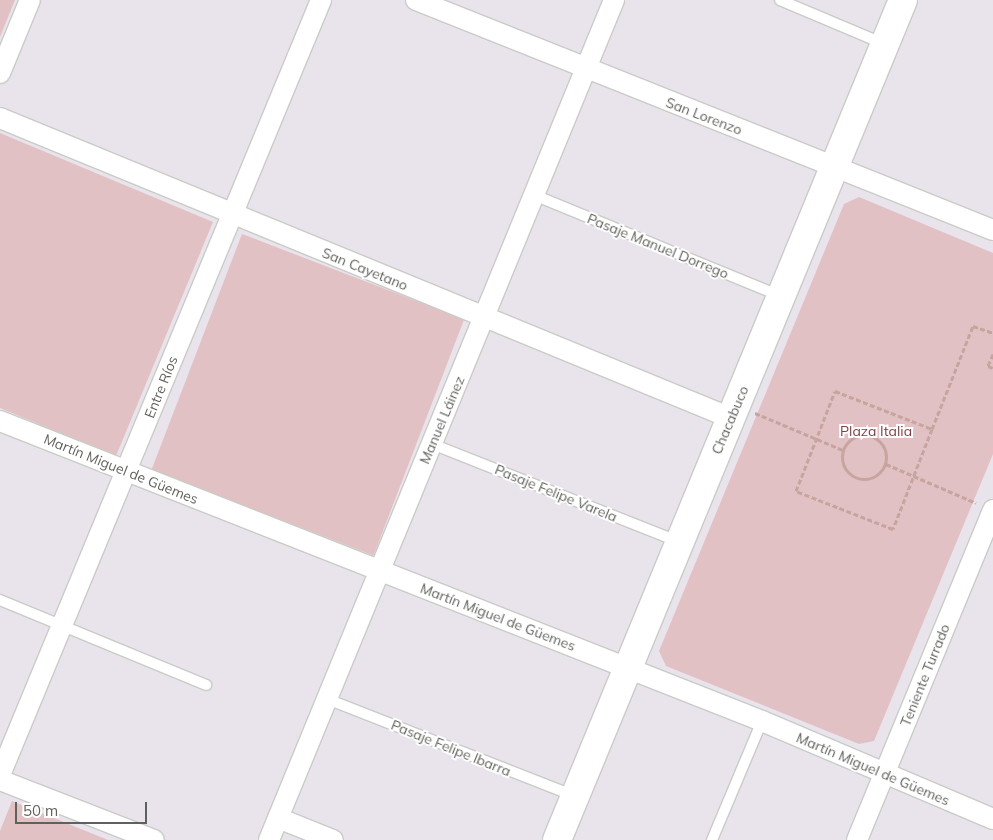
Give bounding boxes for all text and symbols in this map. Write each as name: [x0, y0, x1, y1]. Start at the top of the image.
street label: San Lorenzo: [663, 94, 745, 138]
street label: Pasaje Manuel Dorrego: [585, 210, 731, 282]
street label: San Cayetano: [320, 244, 410, 294]
street label: Entre Ríos: [141, 353, 181, 421]
street label: Manuel Láinez: [416, 374, 468, 466]
street label: Chacabuco: [708, 383, 752, 457]
park label: Plaza Italia: [840, 423, 912, 439]
street label: Martín Miguel de Güemes: [41, 430, 201, 508]
street label: Pasaje Felipe Varela: [492, 461, 620, 525]
street label: Martín Miguel de Güemes: [418, 580, 578, 654]
street label: Teniente Turrado: [897, 621, 953, 729]
street label: Pasaje Felipe Ibarra: [389, 716, 513, 780]
street label: Martín Miguel de Güemes: [794, 729, 952, 809]
scale bar: [18, 792, 150, 824]
text: 50 m: [23, 801, 58, 820]

